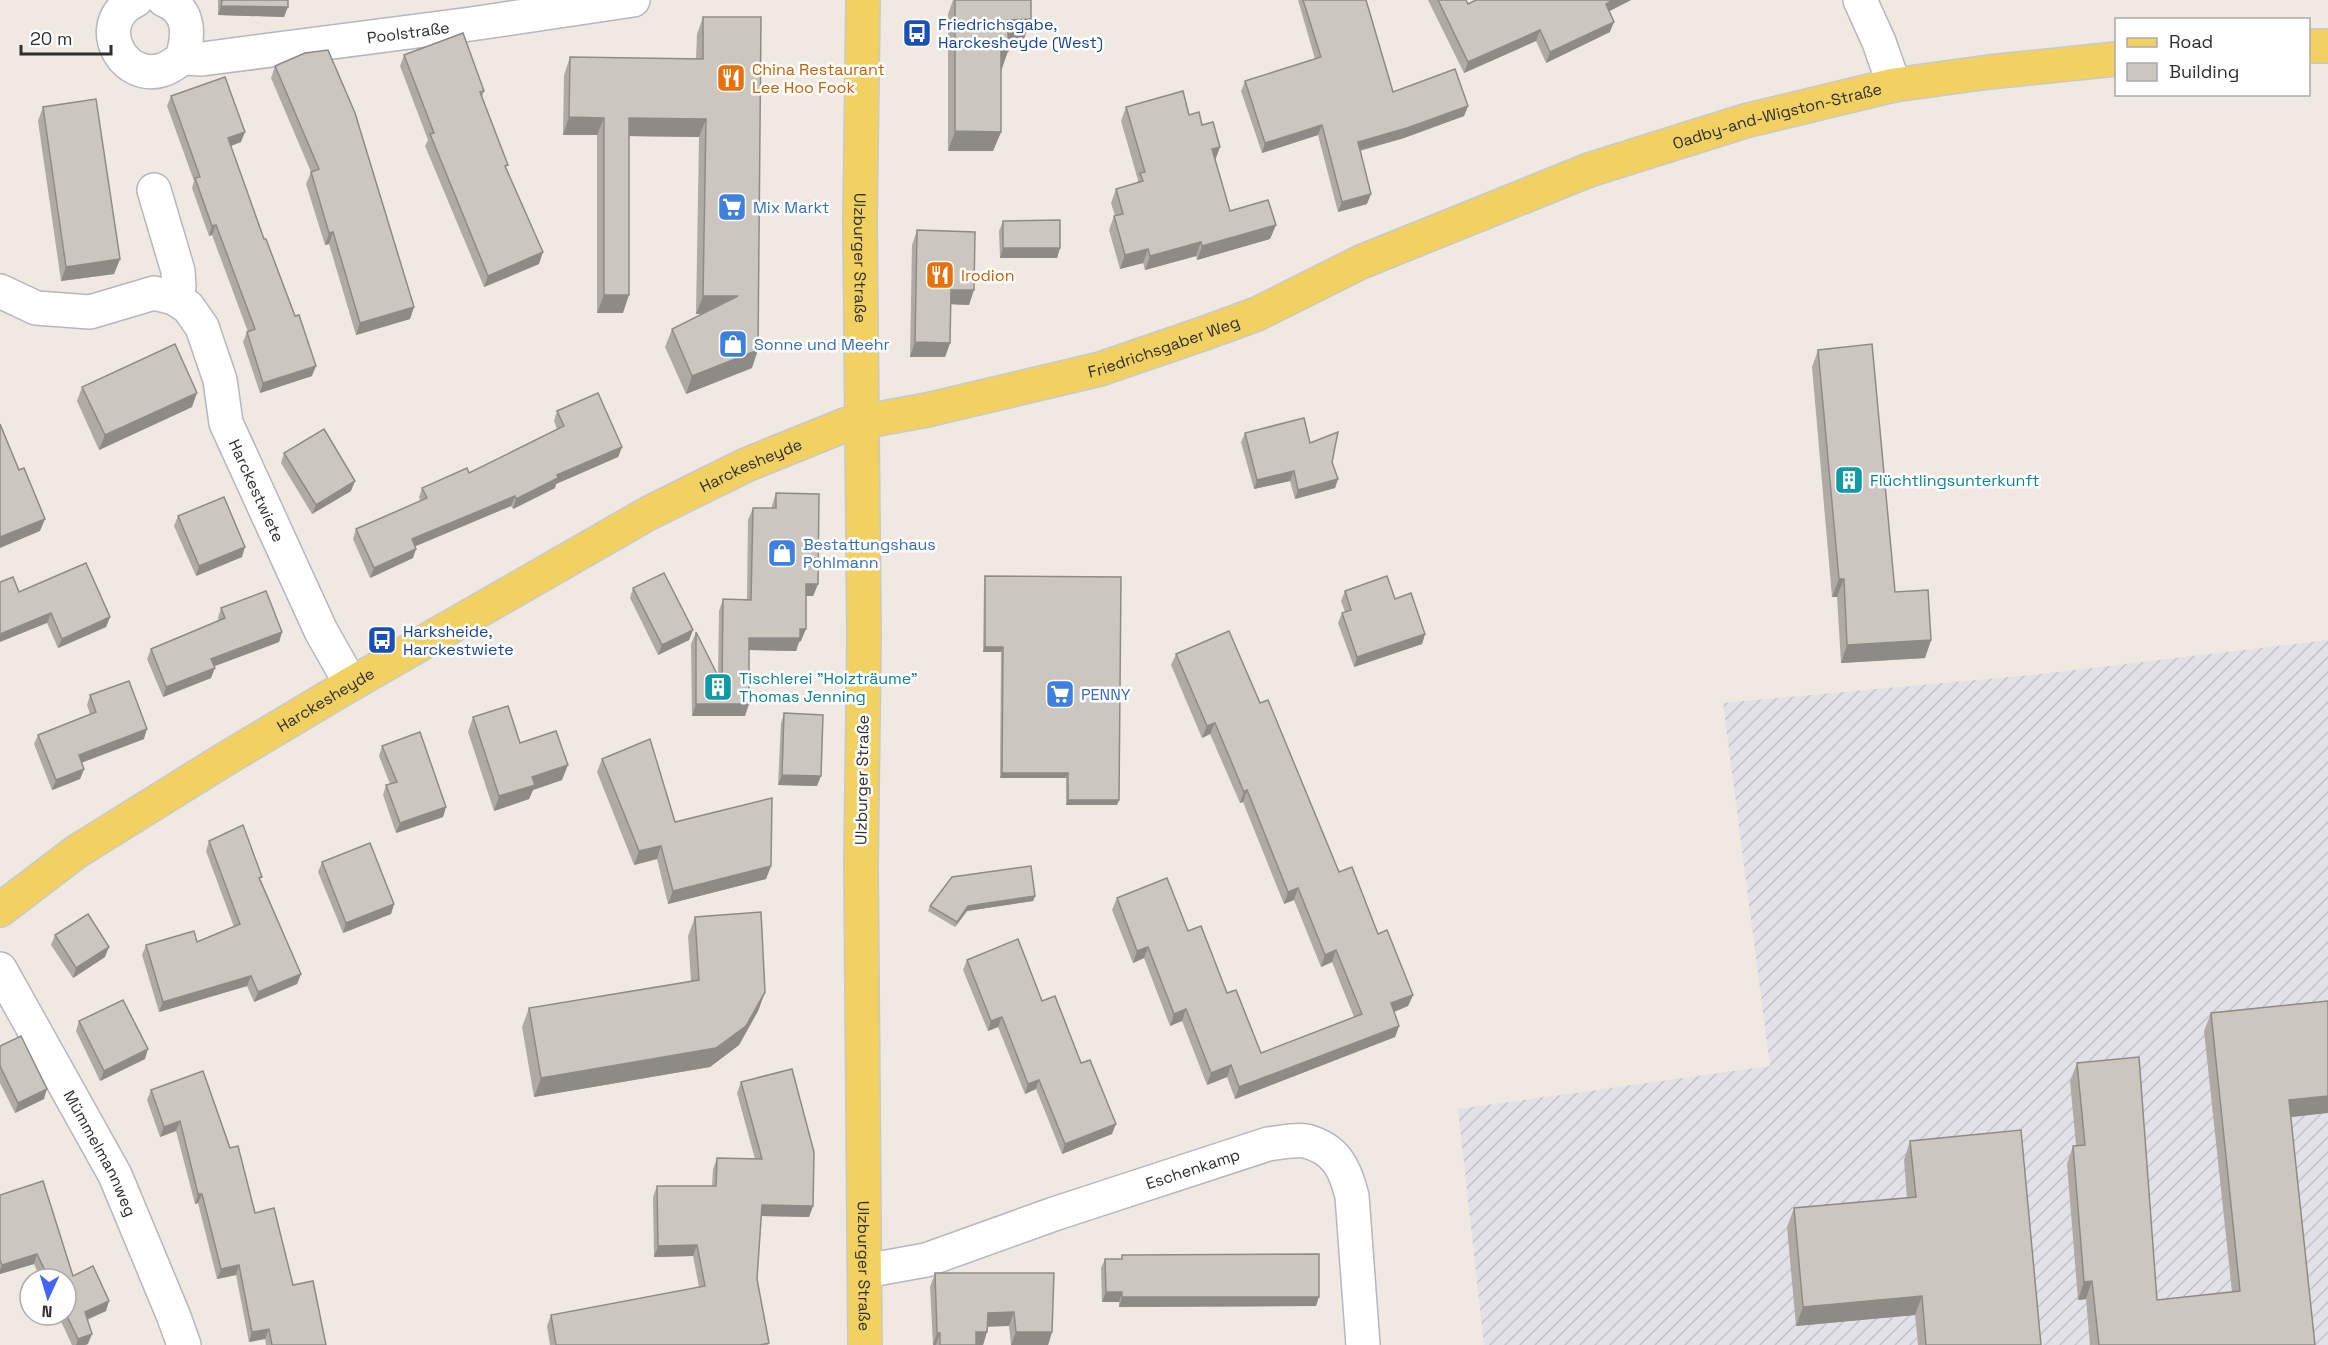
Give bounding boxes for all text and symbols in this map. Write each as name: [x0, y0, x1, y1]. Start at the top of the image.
place label: Friedrichsgabe, Harckesheyde (West): [938, 14, 1103, 53]
street label: Poolstraße: [366, 16, 451, 48]
bus stop icon: Friedrichsgabe, Harckesheyde (West): [901, 17, 933, 49]
scale bar: [21, 18, 111, 56]
legend: [2115, 18, 2310, 96]
text: 20 m: [30, 27, 73, 50]
text: Road: [2169, 30, 2213, 53]
place label: China Restaurant Lee Hoo Fook: [752, 59, 885, 98]
text: Building: [2169, 60, 2239, 83]
restaurant icon: China Restaurant Lee Hoo Fook: [715, 62, 747, 94]
street label: Oadby-and-Wigston-Straße: [1670, 78, 1884, 154]
supermarket icon: Mix Markt: [716, 191, 748, 223]
street label: Ulzburger Straße: [849, 193, 871, 323]
place label: Mix Markt: [753, 197, 829, 218]
restaurant icon: Irodion: [924, 259, 956, 291]
place label: Irodion: [961, 265, 1014, 286]
street label: Friedrichsgaber Weg: [1086, 311, 1242, 382]
shop icon: Sonne und Meehr: [717, 328, 749, 360]
place label: Sonne und Meehr: [754, 334, 890, 355]
street label: Harckesheyde: [696, 433, 805, 497]
street label: Harckestwiete: [224, 436, 289, 545]
building icon: Flüchtlingsunterkunft: [1833, 464, 1865, 496]
place label: Flüchtlingsunterkunft: [1870, 470, 2039, 491]
place label: Bestattungshaus Pohlmann: [803, 534, 936, 573]
shop icon: Bestattungshaus Pohlmann: [766, 537, 798, 569]
place label: Harksheide, Harckestwiete: [403, 621, 514, 660]
bus stop icon: Harksheide, Harckestwiete: [366, 624, 398, 656]
street label: Harckesheyde: [273, 662, 378, 737]
place label: Tischlerei "Holzträume" Thomas Jenning: [739, 668, 918, 707]
building icon: Tischlerei "Holzträume" Thomas Jenning: [702, 671, 734, 703]
supermarket icon: PENNY: [1044, 678, 1076, 710]
place label: PENNY: [1081, 684, 1131, 705]
street label: Ulzburger Straße: [850, 715, 874, 845]
street label: Mümmelmannweg: [59, 1086, 142, 1220]
street label: Eschenkamp: [1143, 1143, 1243, 1194]
street label: Ulzburger Straße: [853, 1201, 875, 1331]
north arrow: [18, 1267, 78, 1327]
text: N: [41, 1301, 53, 1322]

